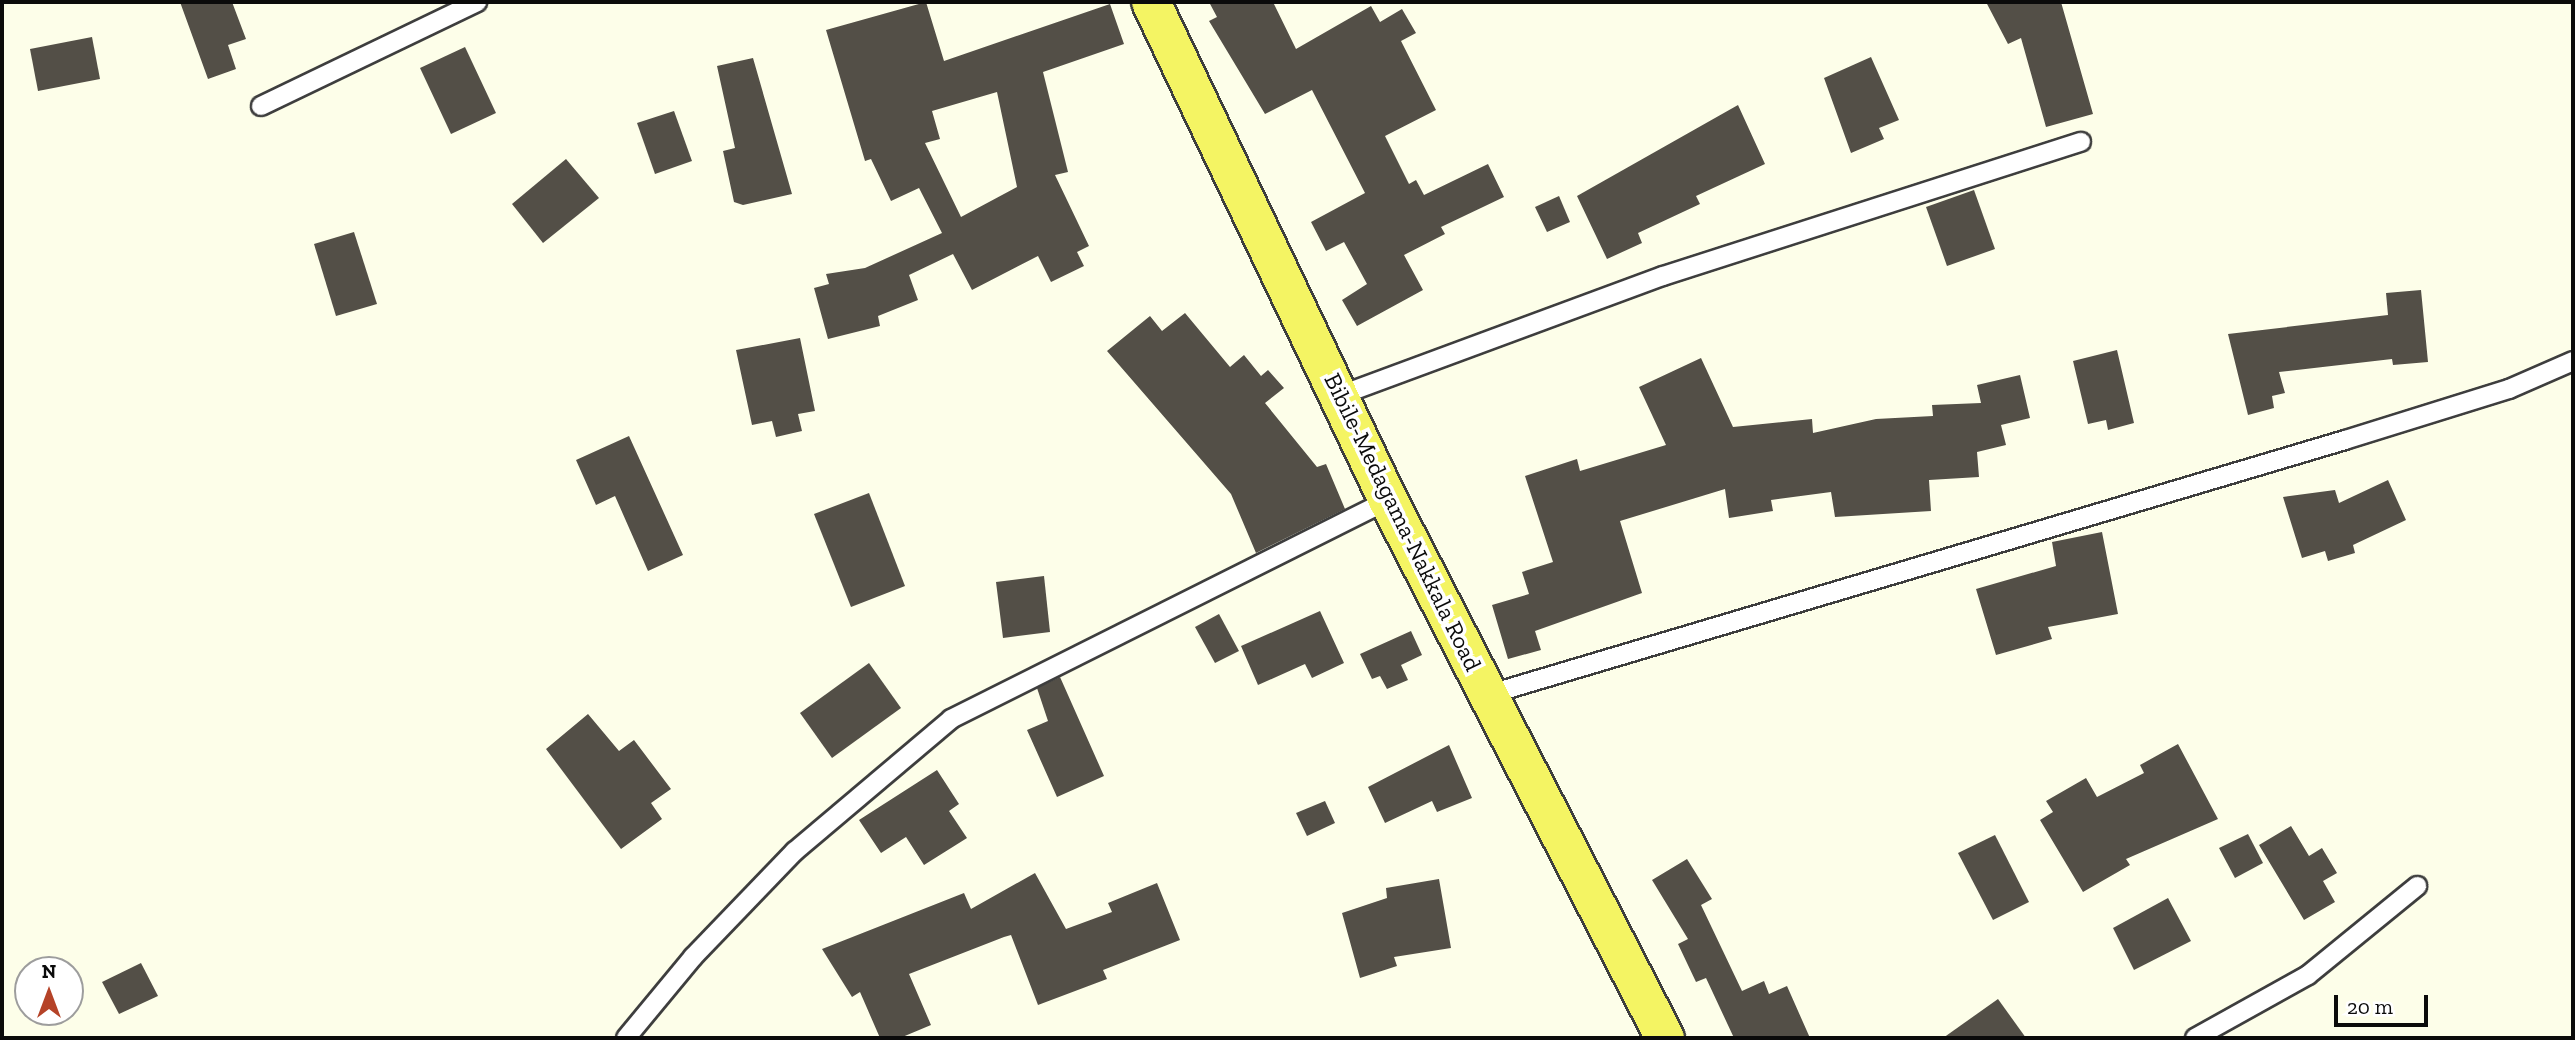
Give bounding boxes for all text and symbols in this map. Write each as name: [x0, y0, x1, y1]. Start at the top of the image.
street label: Bibile-Medagama-Nakkala Road: [1318, 368, 1488, 676]
north arrow: [14, 956, 84, 1026]
text: N: [42, 960, 56, 983]
scale bar: [2337, 981, 2432, 1025]
text: 20 m: [2347, 994, 2393, 1019]

